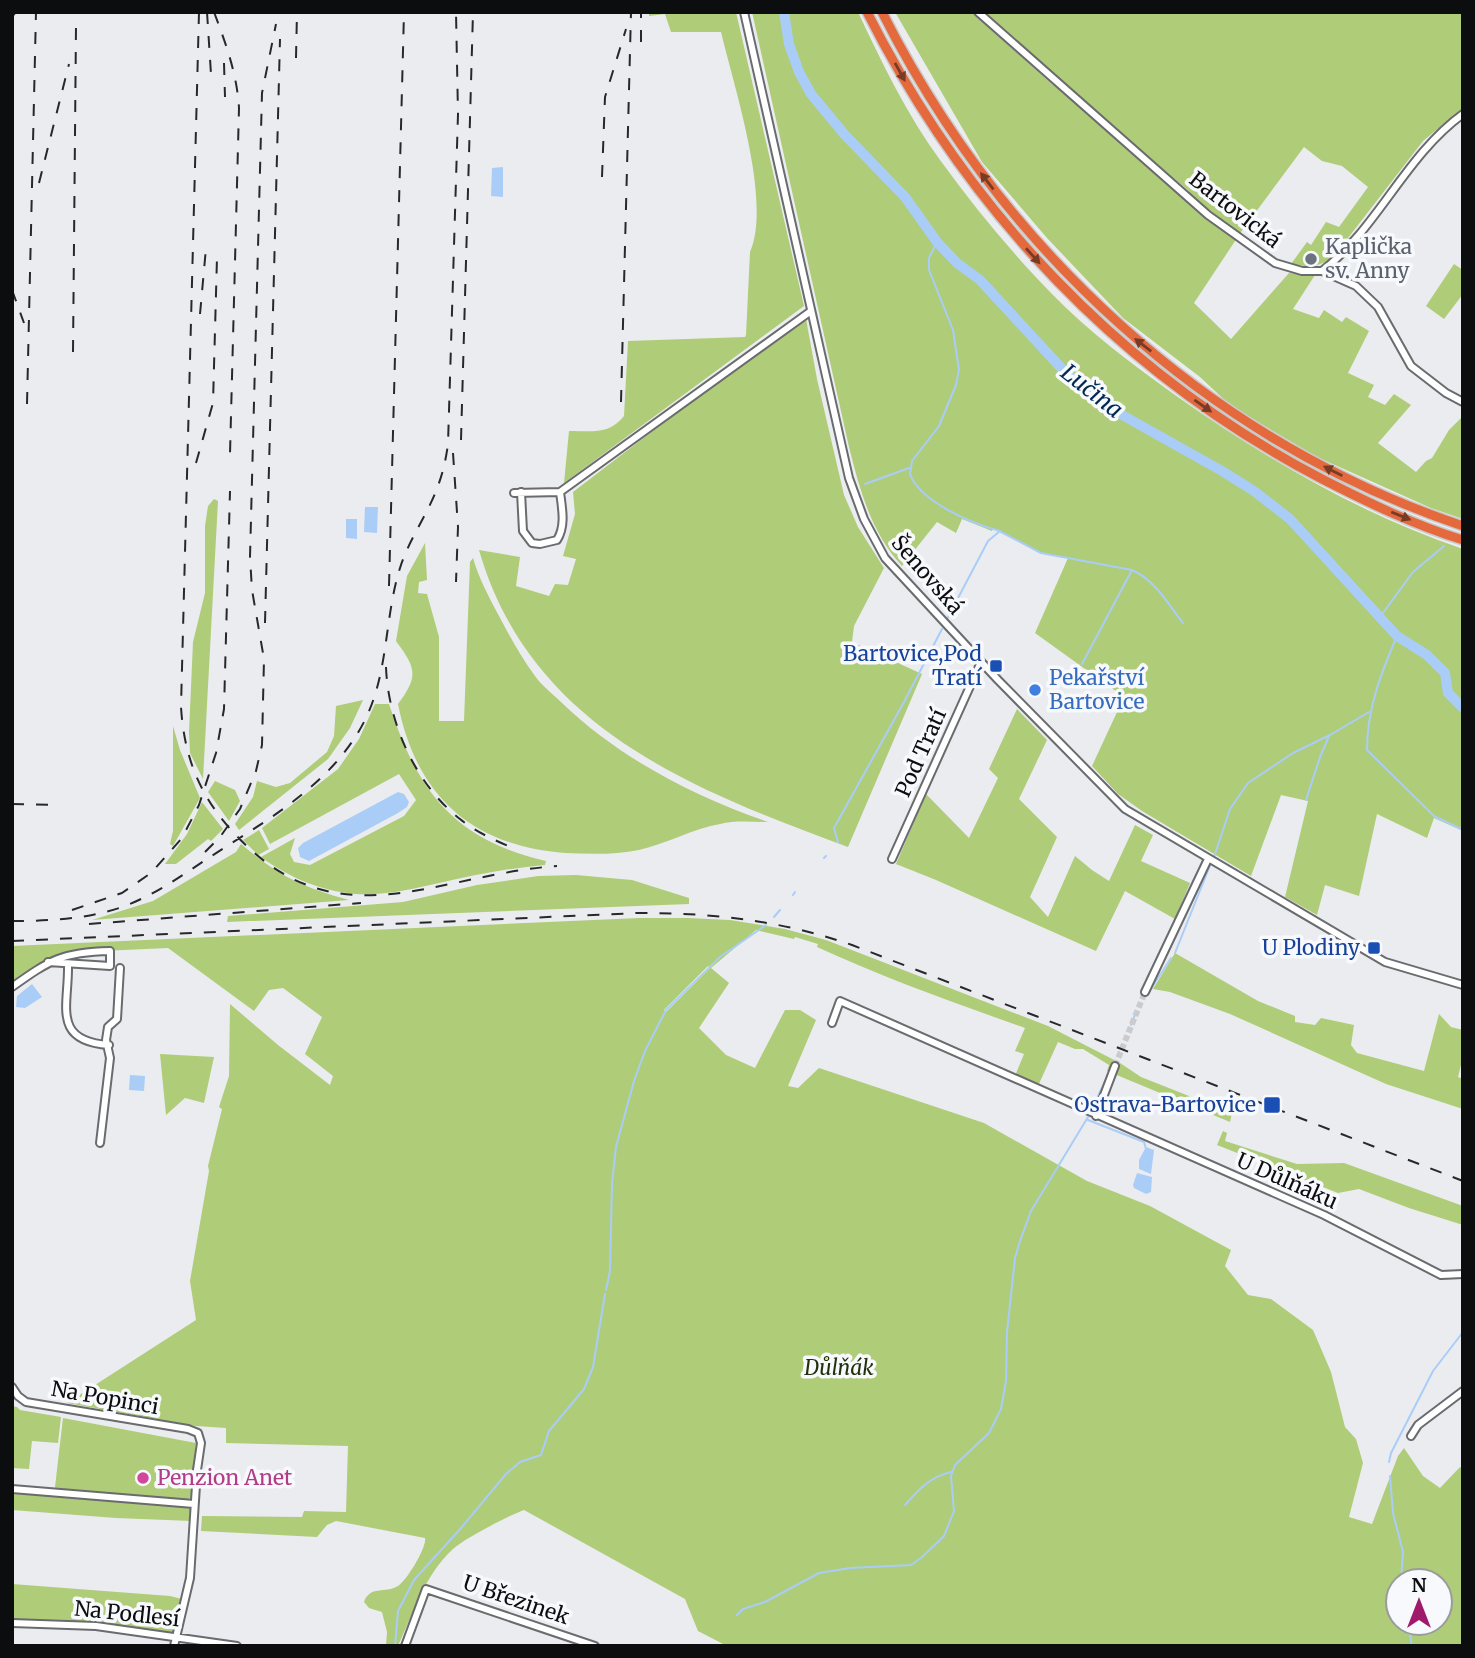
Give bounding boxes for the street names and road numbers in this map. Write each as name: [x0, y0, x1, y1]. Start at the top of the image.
street label: Bartovická: [1184, 165, 1287, 254]
street label: Šenovská: [886, 530, 969, 620]
street label: Pod Tratí: [889, 703, 952, 801]
street label: U Důlňáku: [1232, 1146, 1342, 1215]
street label: Na Popinci: [49, 1375, 161, 1420]
street label: U Březinek: [459, 1569, 574, 1631]
street label: Na Podlesí: [73, 1595, 182, 1633]

